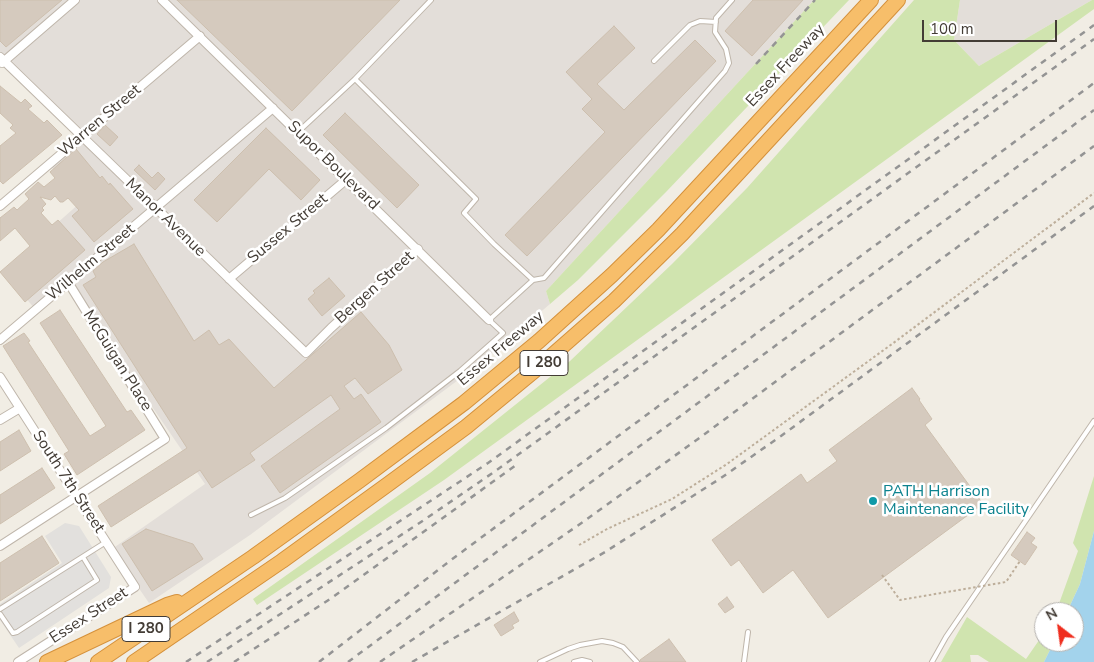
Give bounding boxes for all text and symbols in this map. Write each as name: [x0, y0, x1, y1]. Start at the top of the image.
scale bar: [924, 10, 1059, 42]
text: 100 m: [930, 19, 974, 39]
street label: Essex Freeway: [743, 20, 829, 112]
street label: Warren Street: [55, 81, 145, 161]
street label: Supor Boulevard: [283, 117, 383, 215]
street label: Manor Avenue: [121, 175, 209, 261]
street label: Sussex Street: [244, 190, 332, 268]
street label: Wilhelm Street: [43, 220, 139, 306]
street label: Bergen Street: [332, 248, 418, 328]
street label: McGuigan Place: [78, 307, 156, 415]
street label: Essex Freeway: [454, 307, 548, 391]
road number: I 280: [520, 350, 568, 376]
street label: South 7th Street: [28, 427, 108, 537]
place label: PATH Harrison Maintenance Facility: [883, 482, 1029, 520]
marker: PATH Harrison Maintenance Facility: [867, 495, 879, 507]
street label: Essex Street: [46, 584, 132, 648]
north arrow: [1034, 602, 1084, 652]
text: N: [1042, 604, 1061, 625]
road number: I 280: [122, 616, 170, 642]

